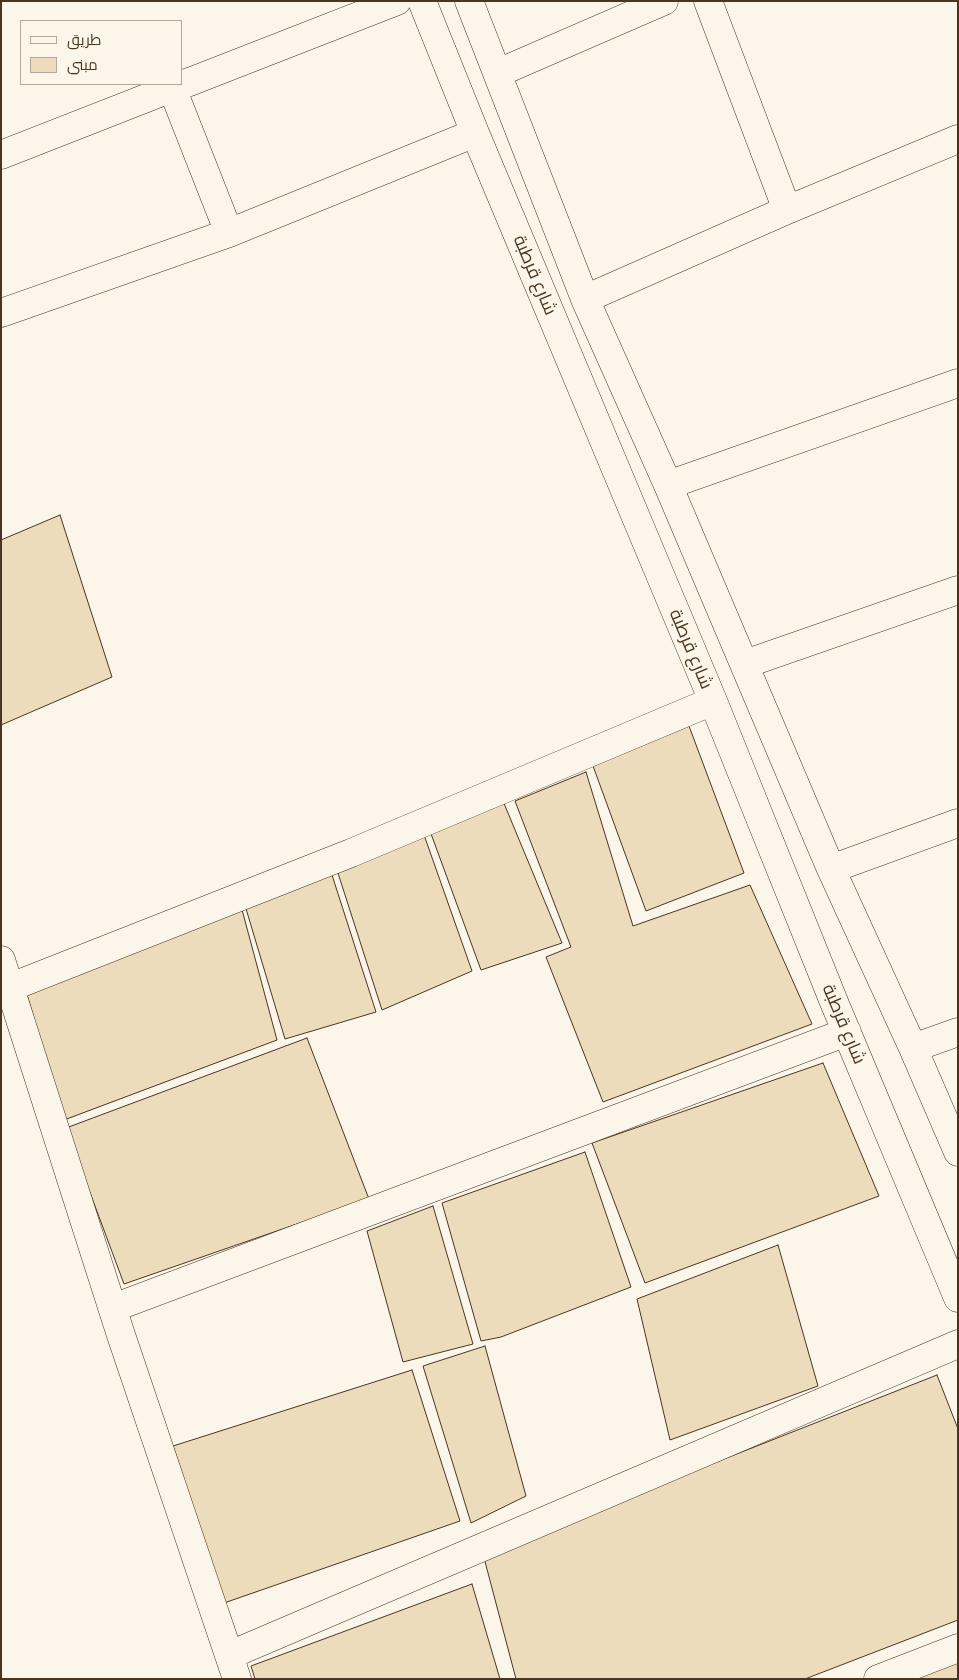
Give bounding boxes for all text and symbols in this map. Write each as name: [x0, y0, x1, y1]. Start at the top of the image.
legend: [20, 20, 182, 85]
text: طريق: [67, 31, 101, 48]
text: مبنى: [67, 56, 98, 73]
street label: شارع قرطبة: [509, 232, 561, 318]
street label: شارع قرطبة: [665, 606, 717, 692]
street label: شارع قرطبة: [818, 981, 870, 1067]

